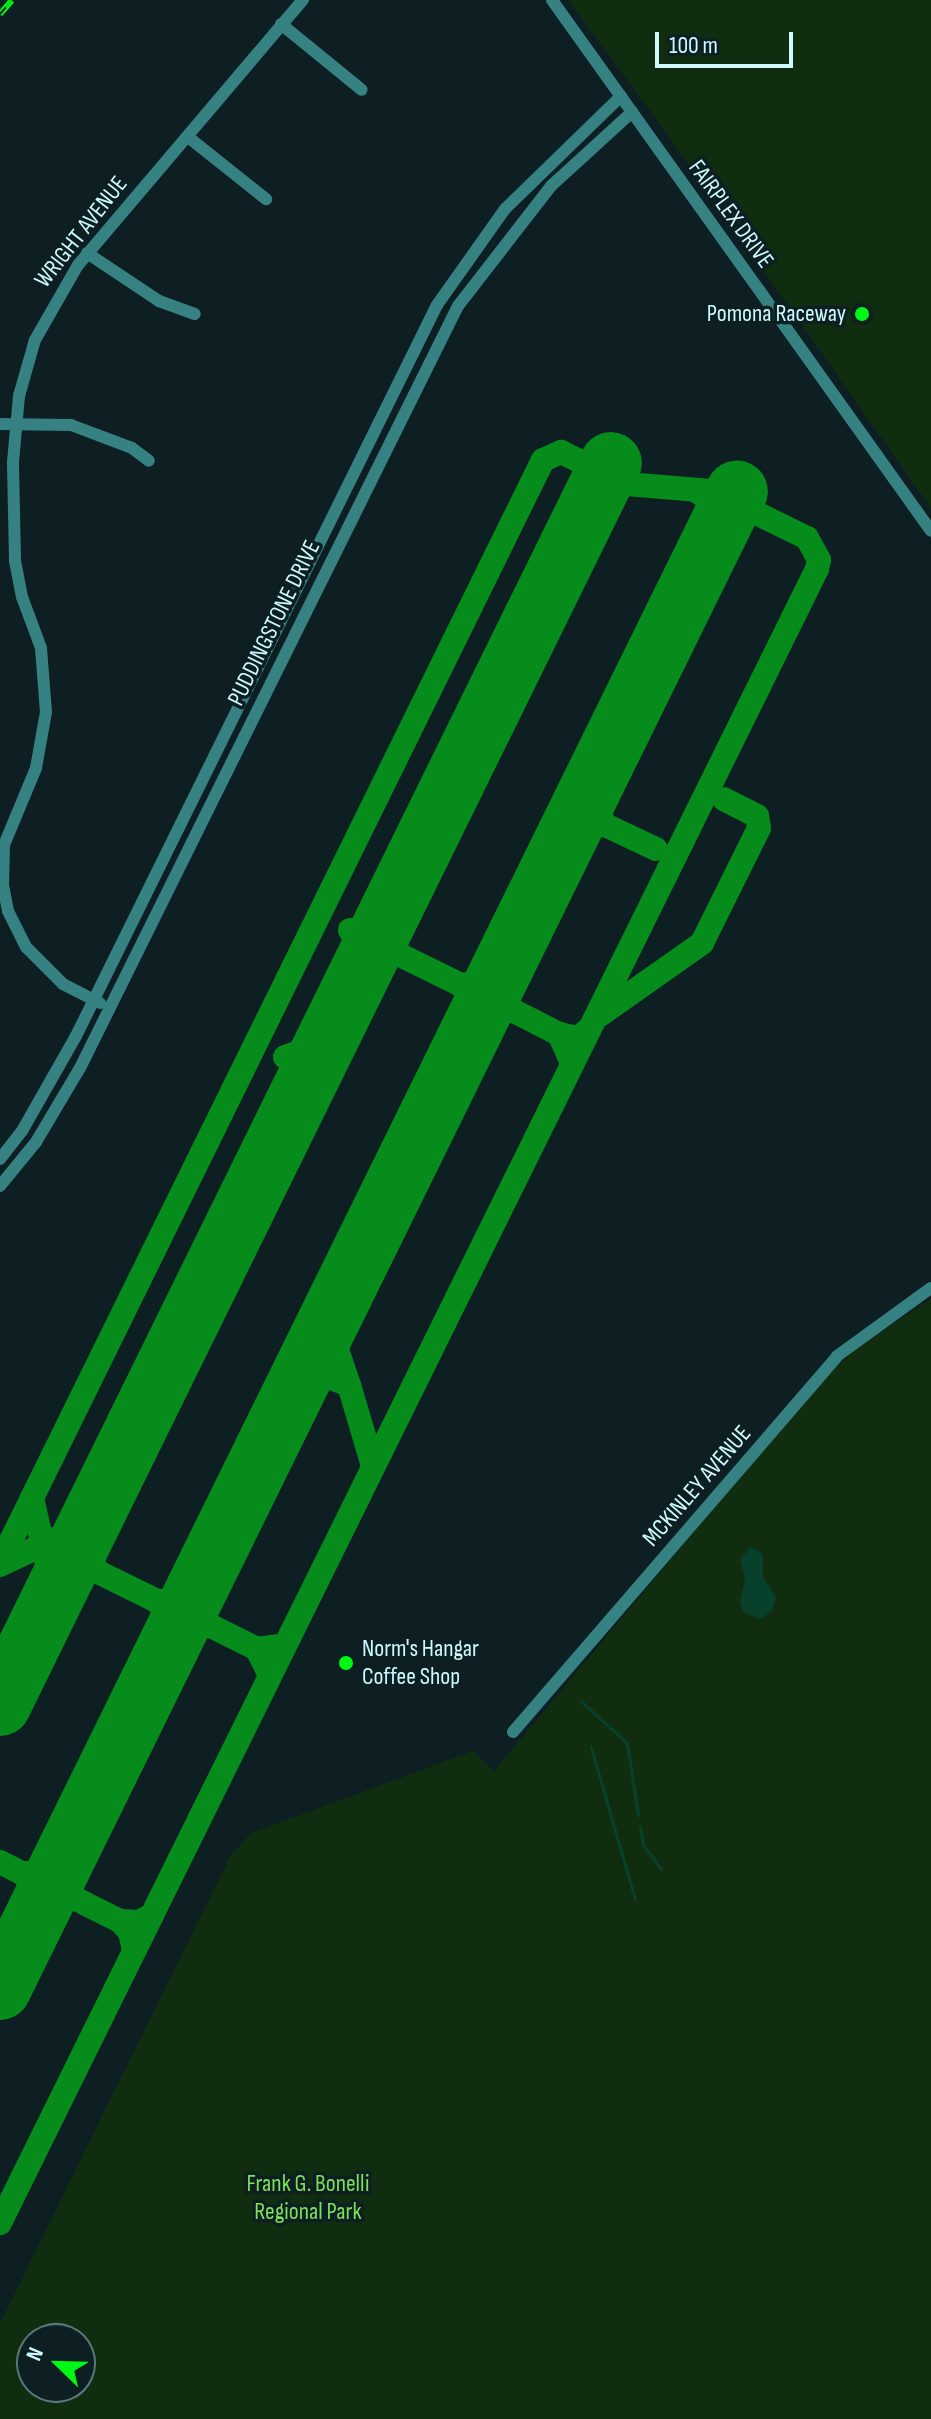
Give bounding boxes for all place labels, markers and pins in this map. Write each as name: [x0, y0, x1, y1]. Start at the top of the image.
place label: Pomona Raceway: [707, 300, 846, 328]
marker: Pomona Raceway: [853, 305, 871, 323]
place label: Norm's Hangar Coffee Shop: [362, 1635, 479, 1691]
marker: Norm's Hangar Coffee Shop: [337, 1654, 355, 1672]

